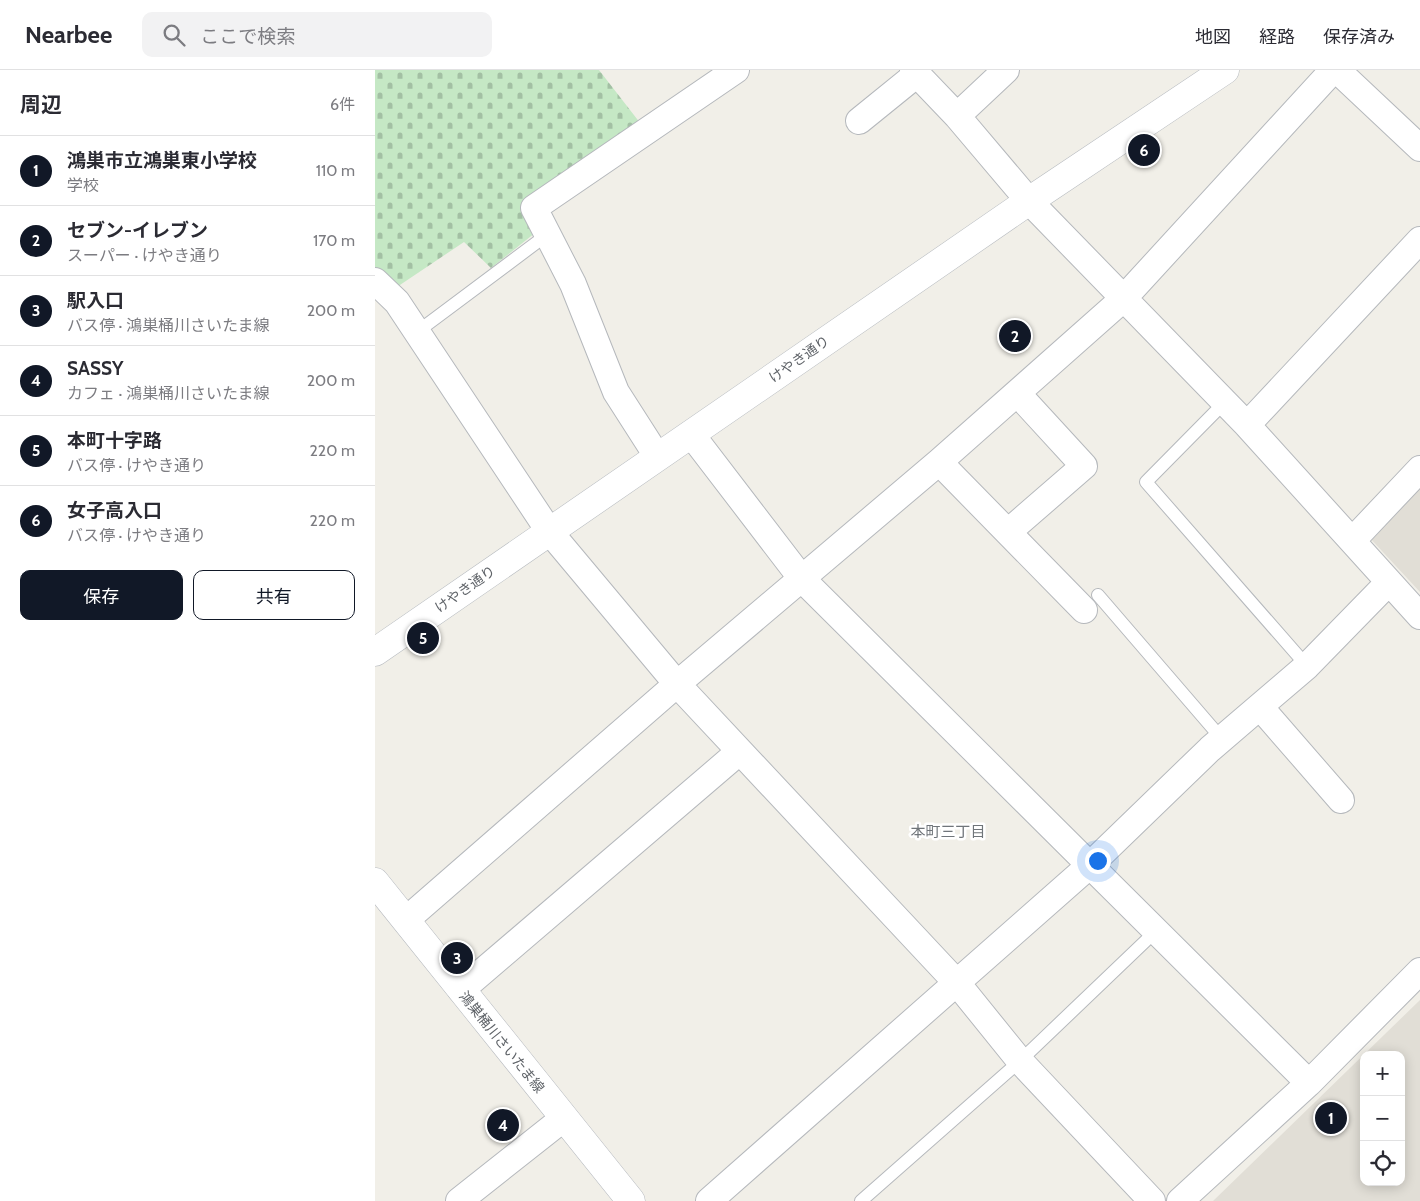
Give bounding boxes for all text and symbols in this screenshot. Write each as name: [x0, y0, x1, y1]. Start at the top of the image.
search box: [142, 12, 492, 57]
text: Nearbee: [25, 20, 112, 49]
icon: search: [160, 21, 188, 49]
text: ここで検索: [200, 25, 295, 48]
text: 地図: [1195, 26, 1231, 48]
text: 経路: [1259, 26, 1295, 48]
text: 保存済み: [1323, 26, 1395, 48]
text: 周辺: [20, 92, 62, 117]
text: 6件: [330, 95, 355, 114]
pin: 6: [1128, 131, 1160, 169]
text: 鴻巣市立鴻巣東小学校: [67, 149, 257, 172]
text: 1: [33, 161, 39, 180]
text: 110 m: [316, 161, 355, 180]
text: 学校: [67, 176, 99, 195]
text: セブン-イレブン: [67, 219, 208, 242]
text: 2: [32, 231, 40, 250]
text: 170 m: [313, 231, 355, 250]
text: スーパー · けやき通り: [67, 246, 222, 265]
text: 駅入口: [67, 289, 124, 312]
text: 3: [32, 301, 40, 320]
text: 200 m: [307, 301, 355, 320]
text: バス停 · 鴻巣桶川さいたま線: [67, 316, 270, 335]
pin: 2: [999, 317, 1031, 355]
street label: けやき通り: [765, 332, 833, 386]
text: SASSY: [67, 357, 123, 380]
text: 4: [31, 371, 41, 390]
text: 200 m: [307, 371, 355, 390]
text: カフェ · 鴻巣桶川さいたま線: [67, 384, 270, 403]
text: 本町十字路: [67, 429, 162, 452]
text: 5: [32, 441, 40, 460]
text: 220 m: [309, 441, 355, 460]
text: バス停 · けやき通り: [67, 456, 206, 475]
text: 女子高入口: [67, 499, 162, 522]
text: 6: [32, 511, 41, 530]
text: 220 m: [309, 511, 355, 530]
text: バス停 · けやき通り: [67, 526, 206, 545]
street label: けやき通り: [431, 562, 499, 616]
button: 保存: [20, 570, 183, 620]
button: 共有: [193, 570, 355, 620]
pin: 5: [407, 619, 439, 657]
district label: 本町三丁目: [910, 823, 986, 841]
your location: [1085, 848, 1111, 874]
pin: 3: [441, 939, 473, 977]
street label: 鴻巣桶川さいたま線: [455, 988, 549, 1096]
map controls: [1360, 1051, 1405, 1186]
button: +: [1360, 1051, 1405, 1096]
button: −: [1360, 1096, 1405, 1141]
pin: 1: [1315, 1099, 1347, 1137]
pin: 4: [487, 1106, 519, 1144]
button: locate: [1360, 1141, 1405, 1186]

